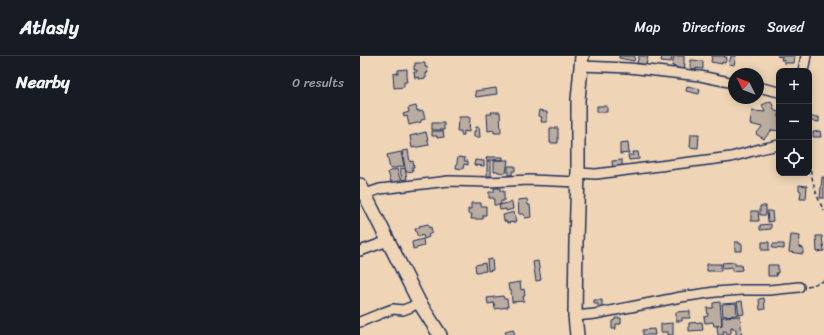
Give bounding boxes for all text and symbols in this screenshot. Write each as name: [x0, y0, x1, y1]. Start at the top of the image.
text: Atlasly: [20, 11, 79, 44]
text: Map: [634, 15, 660, 40]
text: Directions: [682, 15, 745, 40]
text: Saved: [767, 15, 804, 40]
text: Nearby: [16, 67, 70, 97]
north arrow: [728, 68, 764, 104]
map controls: [776, 68, 812, 176]
button: +: [776, 68, 812, 104]
text: 0 results: [292, 71, 344, 94]
button: −: [776, 104, 812, 140]
button: locate: [776, 140, 812, 176]

